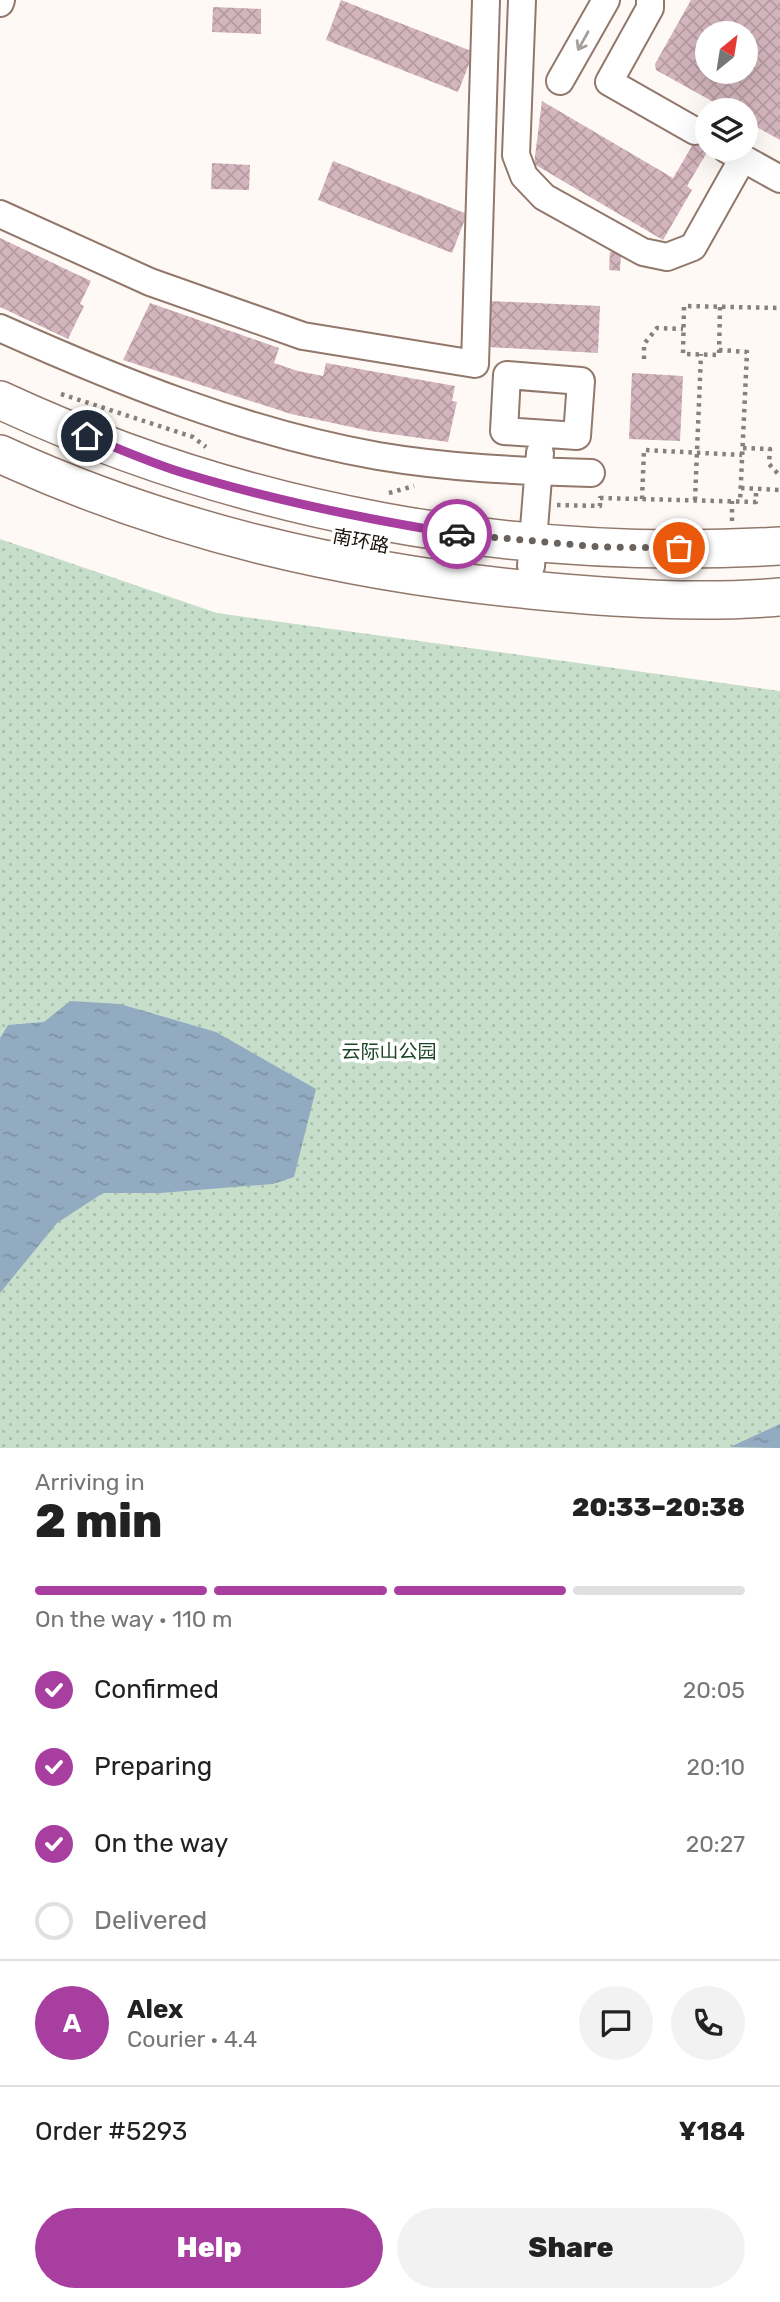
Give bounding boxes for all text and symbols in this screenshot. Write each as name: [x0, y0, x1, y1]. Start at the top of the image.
north arrow: [695, 21, 758, 84]
map controls: [695, 21, 758, 161]
one-way arrow: [576, 30, 590, 50]
button: layers: [695, 98, 758, 161]
pin: [57, 406, 117, 466]
icon: home: [68, 417, 106, 455]
courier: [422, 499, 492, 569]
icon: car: [438, 515, 476, 553]
pin: [649, 518, 709, 578]
street label: 南环路: [331, 524, 391, 558]
icon: bag: [660, 529, 698, 567]
park label: 云际山公园: [341, 1040, 437, 1063]
text: Arriving in: [35, 1468, 145, 1496]
text: 20:33–20:38: [572, 1492, 745, 1523]
text: 2 min: [35, 1494, 162, 1549]
text: On the way · 110 m: [35, 1605, 233, 1633]
icon: check: [35, 1671, 73, 1709]
text: Confirmed: [94, 1674, 219, 1705]
text: 20:05: [683, 1676, 745, 1704]
icon: check: [35, 1748, 73, 1786]
text: Preparing: [94, 1751, 212, 1782]
text: 20:10: [687, 1753, 745, 1781]
icon: check: [35, 1825, 73, 1863]
text: On the way: [94, 1828, 228, 1859]
text: 20:27: [686, 1830, 745, 1858]
text: Delivered: [94, 1905, 207, 1936]
button: chat: [579, 1986, 653, 2060]
button: phone: [671, 1986, 745, 2060]
text: Alex: [127, 1994, 183, 2025]
text: A: [63, 2008, 81, 2039]
text: Courier · 4.4: [127, 2025, 257, 2053]
text: Order #5293: [35, 2116, 187, 2147]
text: ¥184: [679, 2116, 745, 2147]
button: Help: [35, 2208, 383, 2288]
button: Share: [397, 2208, 745, 2288]

